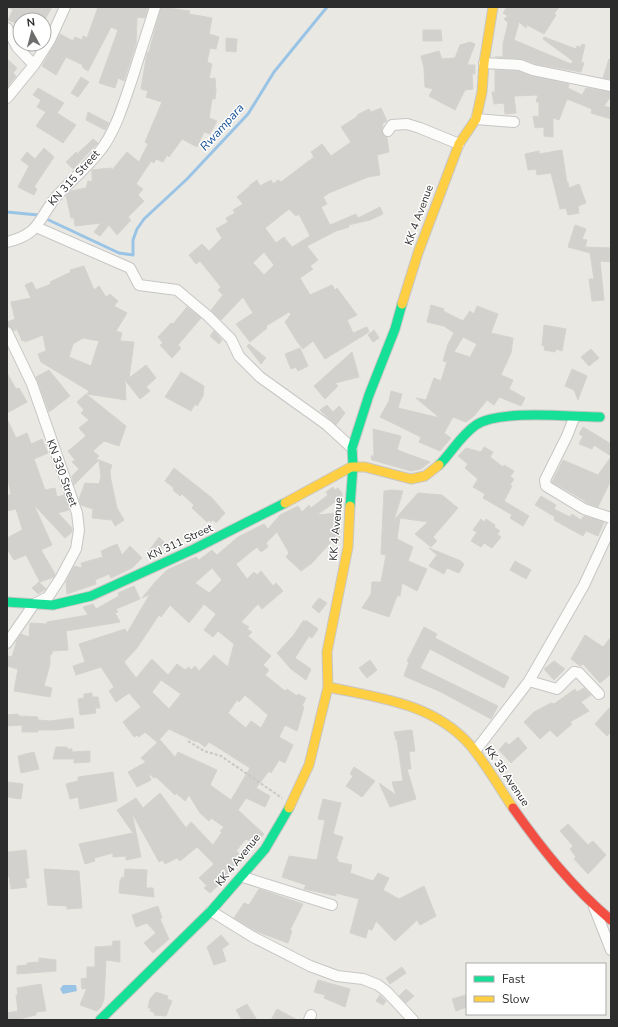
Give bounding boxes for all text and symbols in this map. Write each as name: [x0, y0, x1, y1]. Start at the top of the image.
north arrow: [12, 12, 52, 52]
text: N: [26, 15, 36, 31]
water label: Rwampara: [196, 100, 248, 154]
street label: KN 315 Street: [45, 147, 103, 209]
street label: KK 4 Avenue: [401, 182, 437, 247]
street label: KN 330 Street: [43, 437, 81, 509]
street label: KK 4 Avenue: [326, 497, 346, 561]
street label: KN 311 Street: [145, 520, 215, 564]
street label: KK 35 Avenue: [481, 743, 533, 809]
street label: KK 4 Avenue: [212, 831, 264, 889]
legend: [466, 963, 606, 1015]
text: Fast: [502, 971, 525, 987]
text: Slow: [502, 991, 530, 1007]

